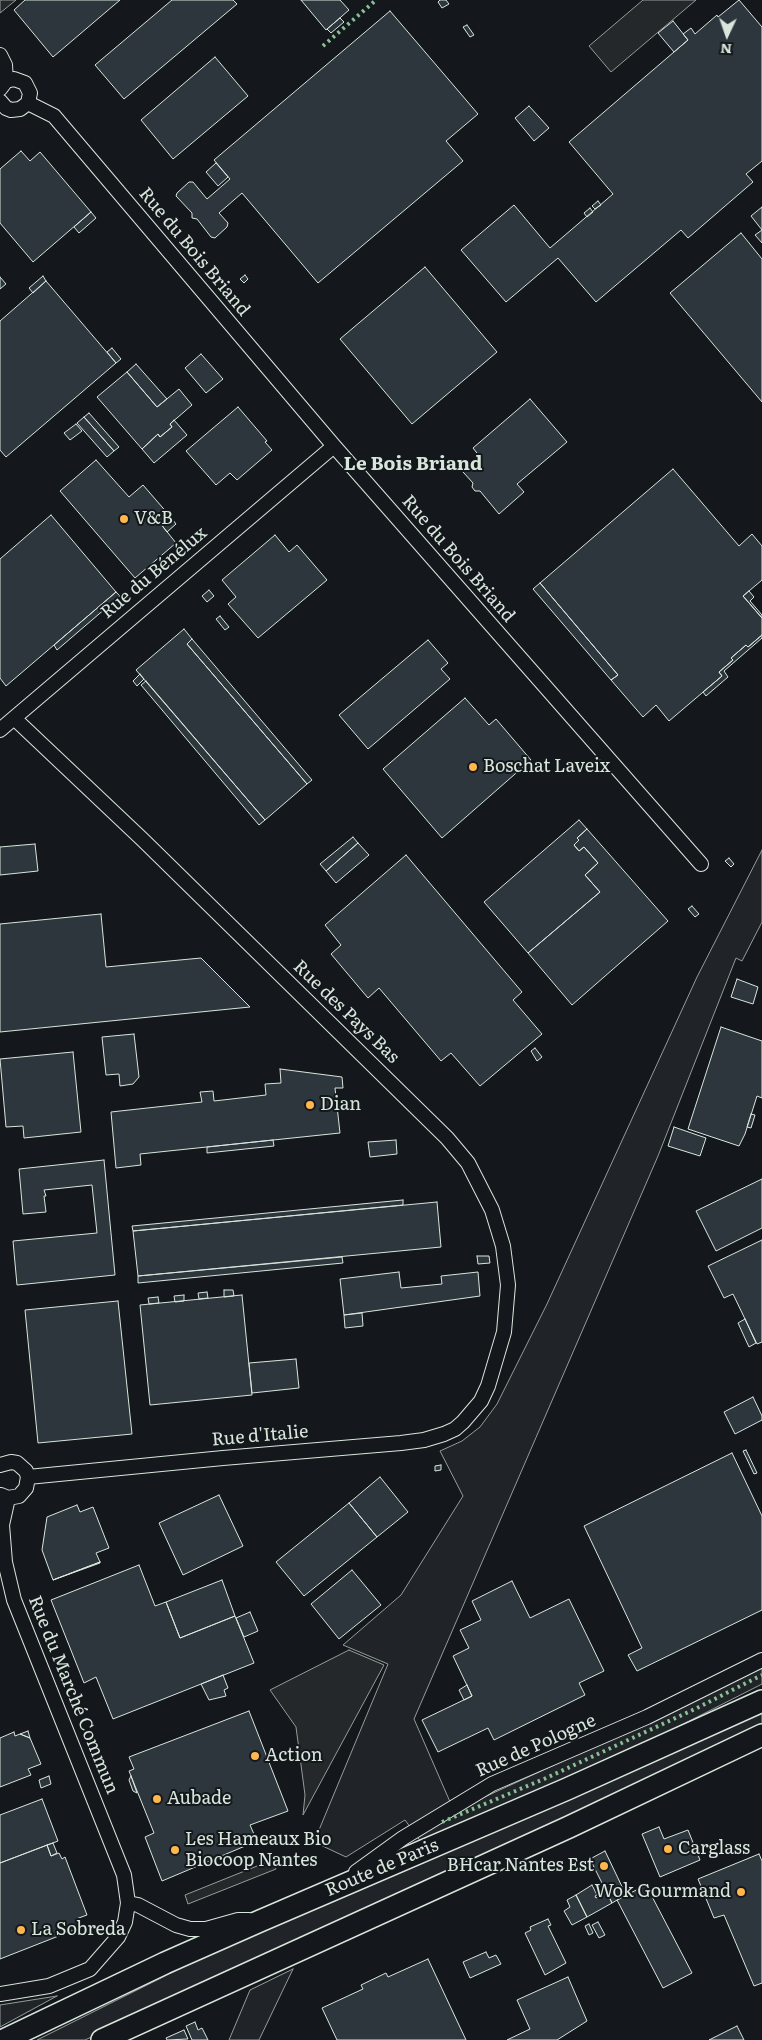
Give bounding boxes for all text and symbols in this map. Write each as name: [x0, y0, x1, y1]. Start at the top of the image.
north arrow: [702, 10, 752, 60]
text: N: [720, 40, 733, 60]
street label: Rue du Bois Briand: [134, 183, 254, 321]
district label: Le Bois Briand: [344, 453, 482, 475]
street label: Rue du Bois Briand: [397, 491, 519, 627]
place label: V&B: [134, 508, 173, 530]
marker: V&B: [118, 513, 130, 525]
street label: Rue du Bénélux: [97, 522, 211, 624]
place label: Boschat Laveix: [483, 756, 610, 778]
marker: Boschat Laveix: [467, 761, 479, 773]
street label: Rue des Pays Bas: [289, 956, 403, 1068]
place label: Dian: [320, 1094, 361, 1116]
marker: Dian: [304, 1099, 316, 1111]
street label: Rue d'Italie: [211, 1421, 309, 1451]
street label: Rue du Marché Commun: [23, 1593, 123, 1797]
street label: Rue de Pologne: [473, 1710, 599, 1782]
place label: Action: [265, 1745, 323, 1767]
marker: Action: [249, 1750, 261, 1762]
place label: Aubade: [167, 1788, 231, 1810]
marker: Aubade: [151, 1793, 163, 1805]
place label: Les Hameaux Bio Biocoop Nantes: [185, 1829, 331, 1872]
street label: Route de Paris: [322, 1834, 442, 1902]
place label: Carglass: [678, 1838, 750, 1860]
marker: Carglass: [662, 1843, 674, 1855]
marker: Les Hameaux Bio Biocoop Nantes: [169, 1844, 181, 1856]
place label: BHcar Nantes Est: [447, 1855, 594, 1877]
marker: BHcar Nantes Est: [598, 1860, 610, 1872]
place label: Wok Gourmand: [594, 1881, 731, 1903]
marker: Wok Gourmand: [735, 1886, 747, 1898]
place label: La Sobreda: [31, 1919, 126, 1941]
marker: La Sobreda: [15, 1924, 27, 1936]

